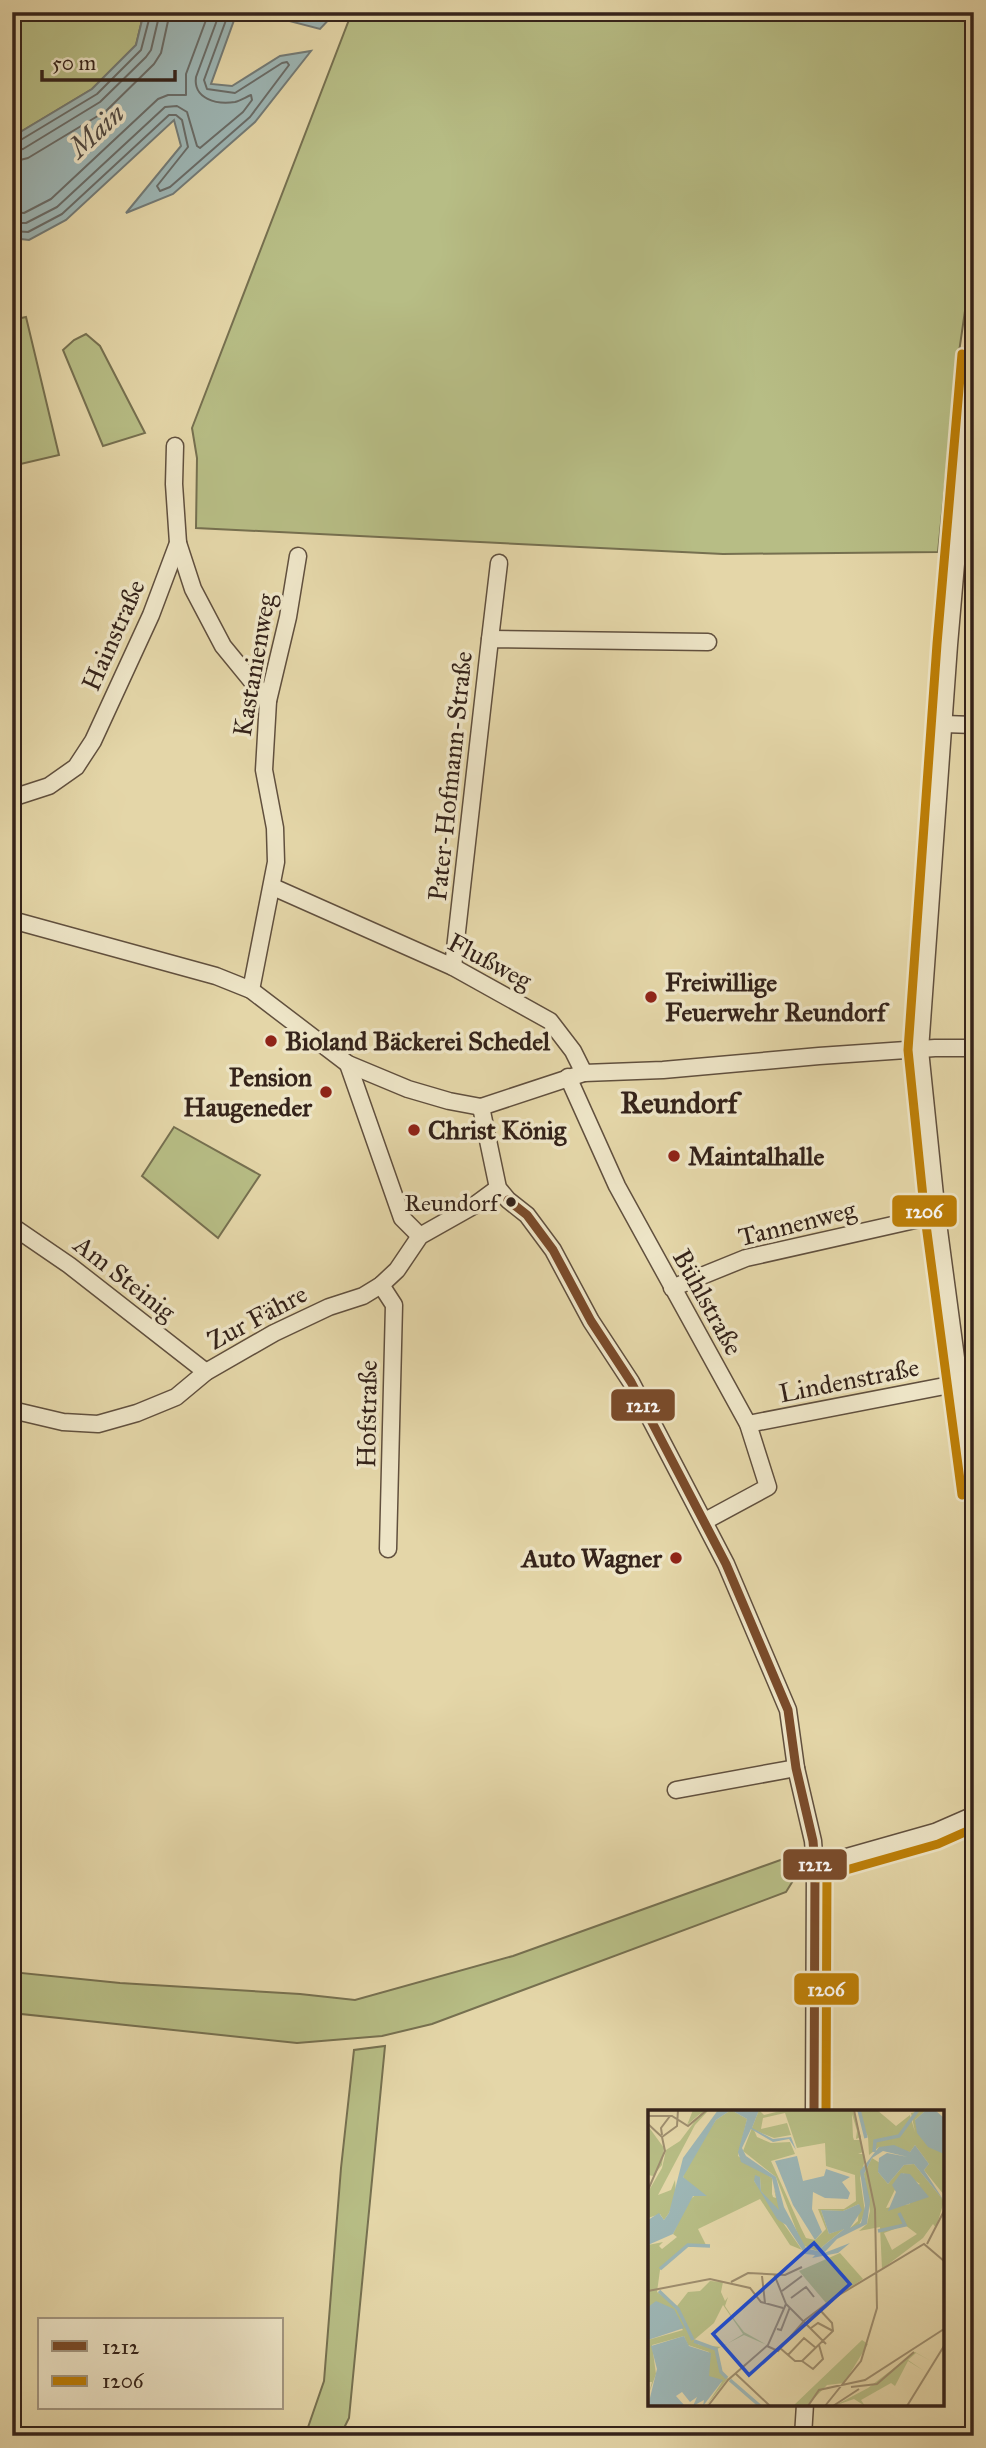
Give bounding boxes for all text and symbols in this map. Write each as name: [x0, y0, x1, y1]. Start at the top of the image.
scale bar: [42, 38, 175, 82]
text: 50 m: [52, 50, 97, 76]
water label: Main: [59, 96, 132, 167]
street label: Hainstraße: [74, 574, 152, 696]
street label: Kastanienweg: [226, 590, 282, 739]
street label: Pater-Hofmann-Straße: [421, 649, 479, 902]
street label: Flußweg: [443, 926, 538, 997]
place label: Freiwillige Feuerwehr Reundorf: [665, 966, 890, 1028]
marker: Freiwillige Feuerwehr Reundorf: [643, 989, 659, 1005]
place label: Bioland Bäckerei Schedel: [285, 1025, 551, 1057]
marker: Bioland Bäckerei Schedel: [263, 1033, 279, 1049]
place label: Pension Haugeneder: [183, 1061, 313, 1124]
marker: Pension Haugeneder: [318, 1084, 334, 1100]
district label: Reundorf: [620, 1085, 743, 1121]
place label: Christ König: [428, 1114, 567, 1147]
marker: Christ König: [406, 1122, 422, 1138]
place label: Maintalhalle: [688, 1140, 825, 1172]
marker: Maintalhalle: [666, 1148, 682, 1164]
place label: Reundorf: [404, 1188, 502, 1218]
street label: Tannenweg: [735, 1193, 860, 1253]
line badge: 1206: [891, 1194, 958, 1228]
marker: Reundorf: [504, 1195, 518, 1209]
text: 1206: [905, 1200, 944, 1223]
street label: Am Steinig: [67, 1228, 183, 1328]
street label: Bühlstraße: [666, 1243, 750, 1361]
street label: Zur Fähre: [202, 1277, 312, 1357]
street label: Lindenstraße: [776, 1351, 922, 1409]
street label: Hofstraße: [350, 1360, 384, 1468]
line badge: 1212: [610, 1388, 676, 1422]
text: 1212: [626, 1394, 660, 1417]
place label: Auto Wagner: [520, 1542, 663, 1575]
marker: Auto Wagner: [668, 1550, 684, 1566]
line badge: 1212: [782, 1848, 848, 1881]
text: 1212: [798, 1853, 832, 1876]
line badge: 1206: [793, 1972, 860, 2006]
text: 1206: [807, 1978, 846, 2001]
inset map: [648, 2110, 944, 2406]
legend: [38, 2318, 284, 2410]
text: 1212: [102, 2334, 140, 2360]
text: 1206: [102, 2368, 145, 2394]

